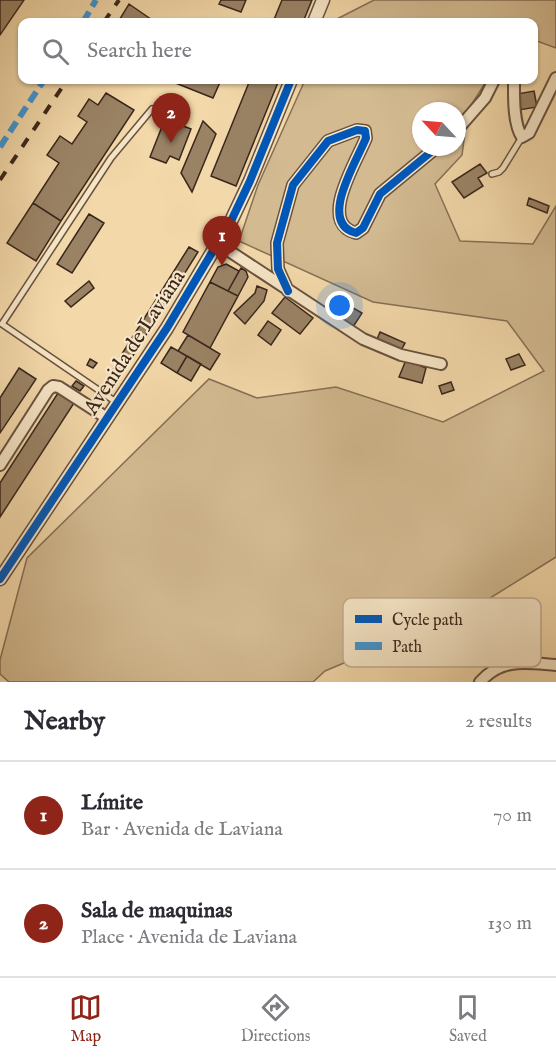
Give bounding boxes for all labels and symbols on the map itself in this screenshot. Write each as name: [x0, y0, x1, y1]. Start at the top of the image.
pin: 2: [152, 94, 190, 143]
north arrow: [412, 102, 466, 156]
pin: 1: [202, 216, 242, 266]
street label: Avenida de Laviana: [78, 264, 193, 421]
your location: [325, 291, 354, 320]
legend: [343, 598, 541, 667]
text: Cycle path: [392, 611, 463, 631]
text: Path: [392, 638, 423, 658]

